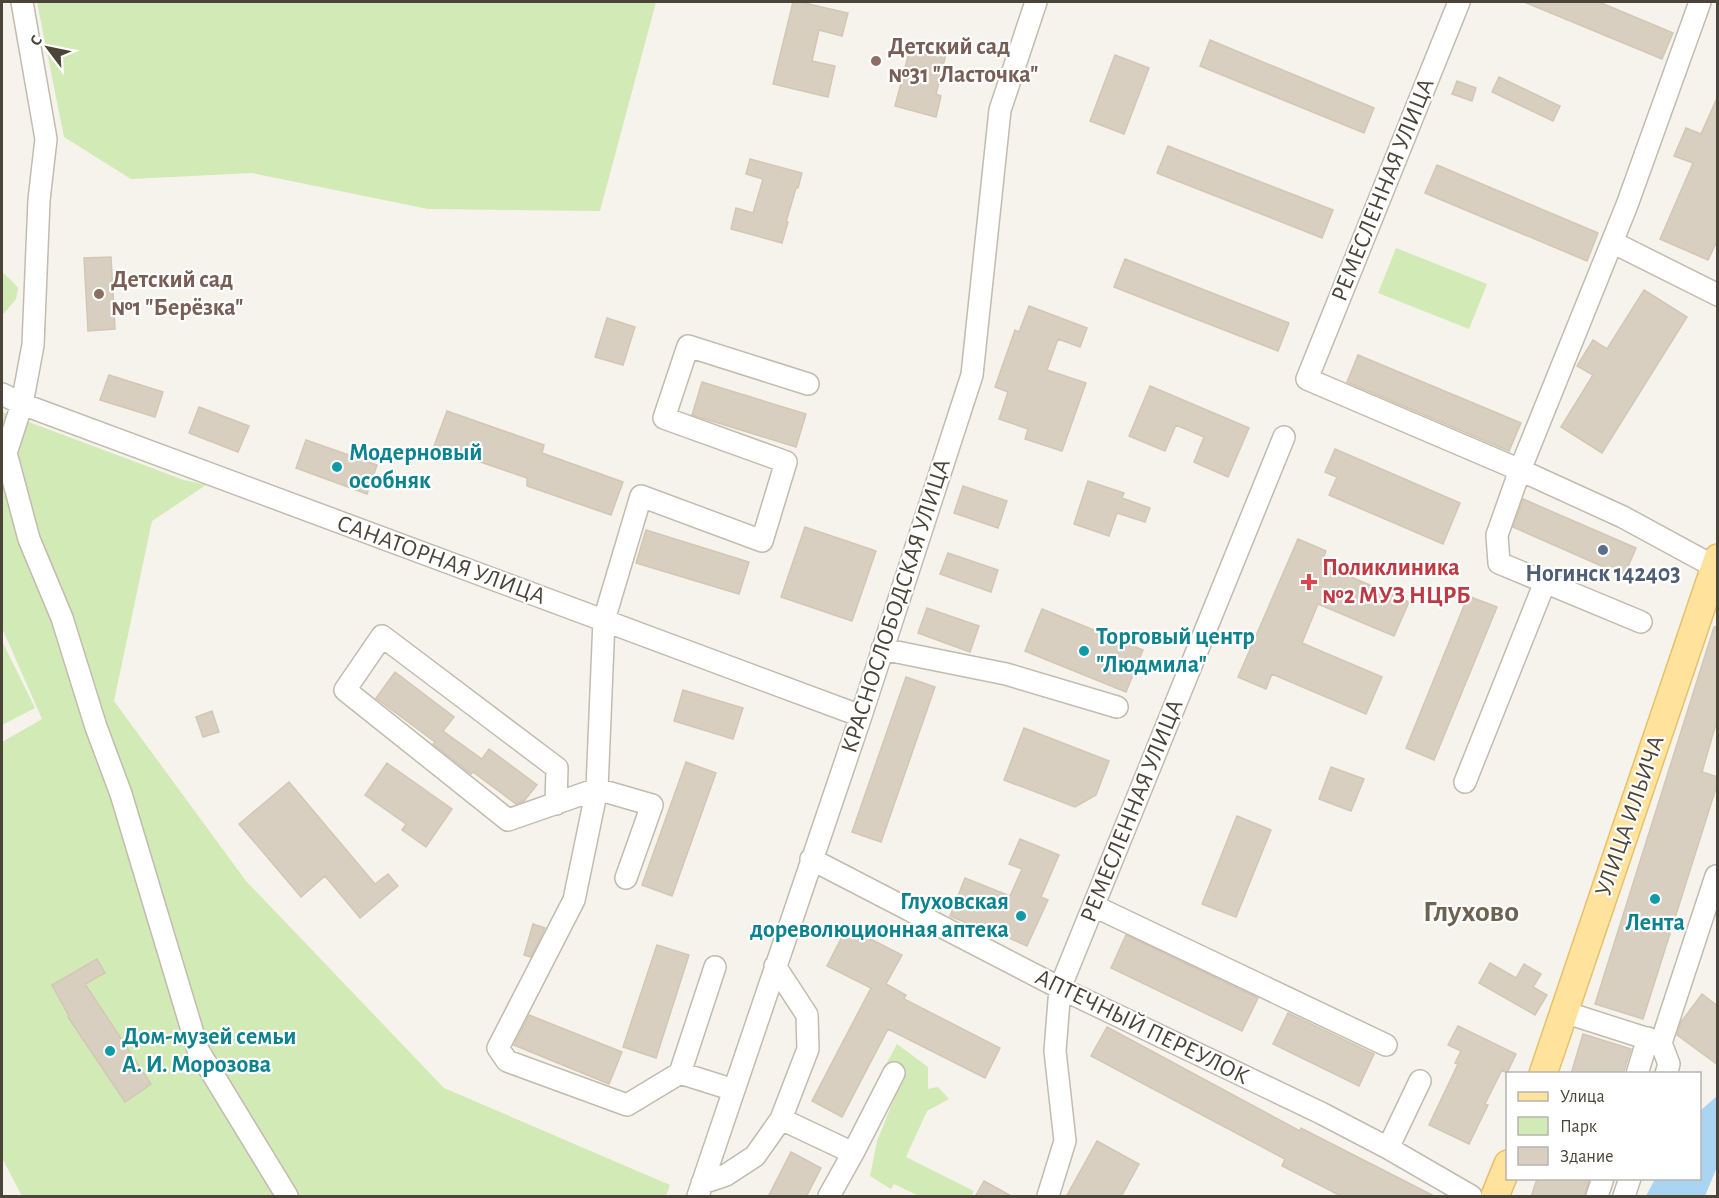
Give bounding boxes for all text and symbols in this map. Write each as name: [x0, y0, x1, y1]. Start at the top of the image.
north arrow: [18, 18, 78, 78]
text: С: [27, 32, 45, 49]
place label: Детский сад №31 "Ласточка": [888, 35, 1038, 87]
marker: Детский сад №31 "Ласточка": [869, 54, 883, 68]
street label: РЕМЕСЛЕННАЯ УЛИЦА: [1327, 75, 1439, 305]
place label: Детский сад №1 "Берёзка": [111, 268, 243, 320]
marker: Детский сад №1 "Берёзка": [92, 287, 106, 301]
place label: Модерновый особняк: [349, 441, 482, 493]
street label: КРАСНОСЛОБОДСКАЯ УЛИЦА: [837, 456, 955, 756]
marker: Модерновый особняк: [330, 460, 344, 474]
street label: САНАТОРНАЯ УЛИЦА: [334, 511, 548, 609]
marker: Ногинск 142403: [1596, 543, 1610, 557]
place label: Поликлиника №2 МУЗ НЦРБ: [1322, 556, 1471, 608]
place label: Ногинск 142403: [1525, 562, 1681, 586]
marker: Поликлиника №2 МУЗ НЦРБ: [1300, 573, 1318, 591]
place label: Торговый центр "Людмила": [1096, 625, 1255, 677]
marker: Торговый центр "Людмила": [1077, 644, 1091, 658]
street label: РЕМЕСЛЕННАЯ УЛИЦА: [1076, 696, 1188, 926]
street label: УЛИЦА ИЛЬИЧА: [1591, 733, 1669, 899]
place label: Глуховская дореволюционная аптека: [750, 890, 1009, 942]
marker: Лента: [1648, 892, 1662, 906]
district label: Глухово: [1423, 897, 1519, 927]
marker: Глуховская дореволюционная аптека: [1014, 909, 1028, 923]
place label: Лента: [1625, 911, 1685, 935]
street label: АПТЕЧНЫЙ ПЕРЕУЛОК: [1031, 965, 1253, 1089]
place label: Дом-музей семьи А. И. Морозова: [122, 1025, 296, 1077]
marker: Дом-музей семьи А. И. Морозова: [103, 1044, 117, 1058]
legend: [1506, 1072, 1701, 1180]
text: Улица: [1560, 1088, 1605, 1106]
text: Парк: [1560, 1118, 1598, 1136]
text: Здание: [1560, 1148, 1614, 1166]

